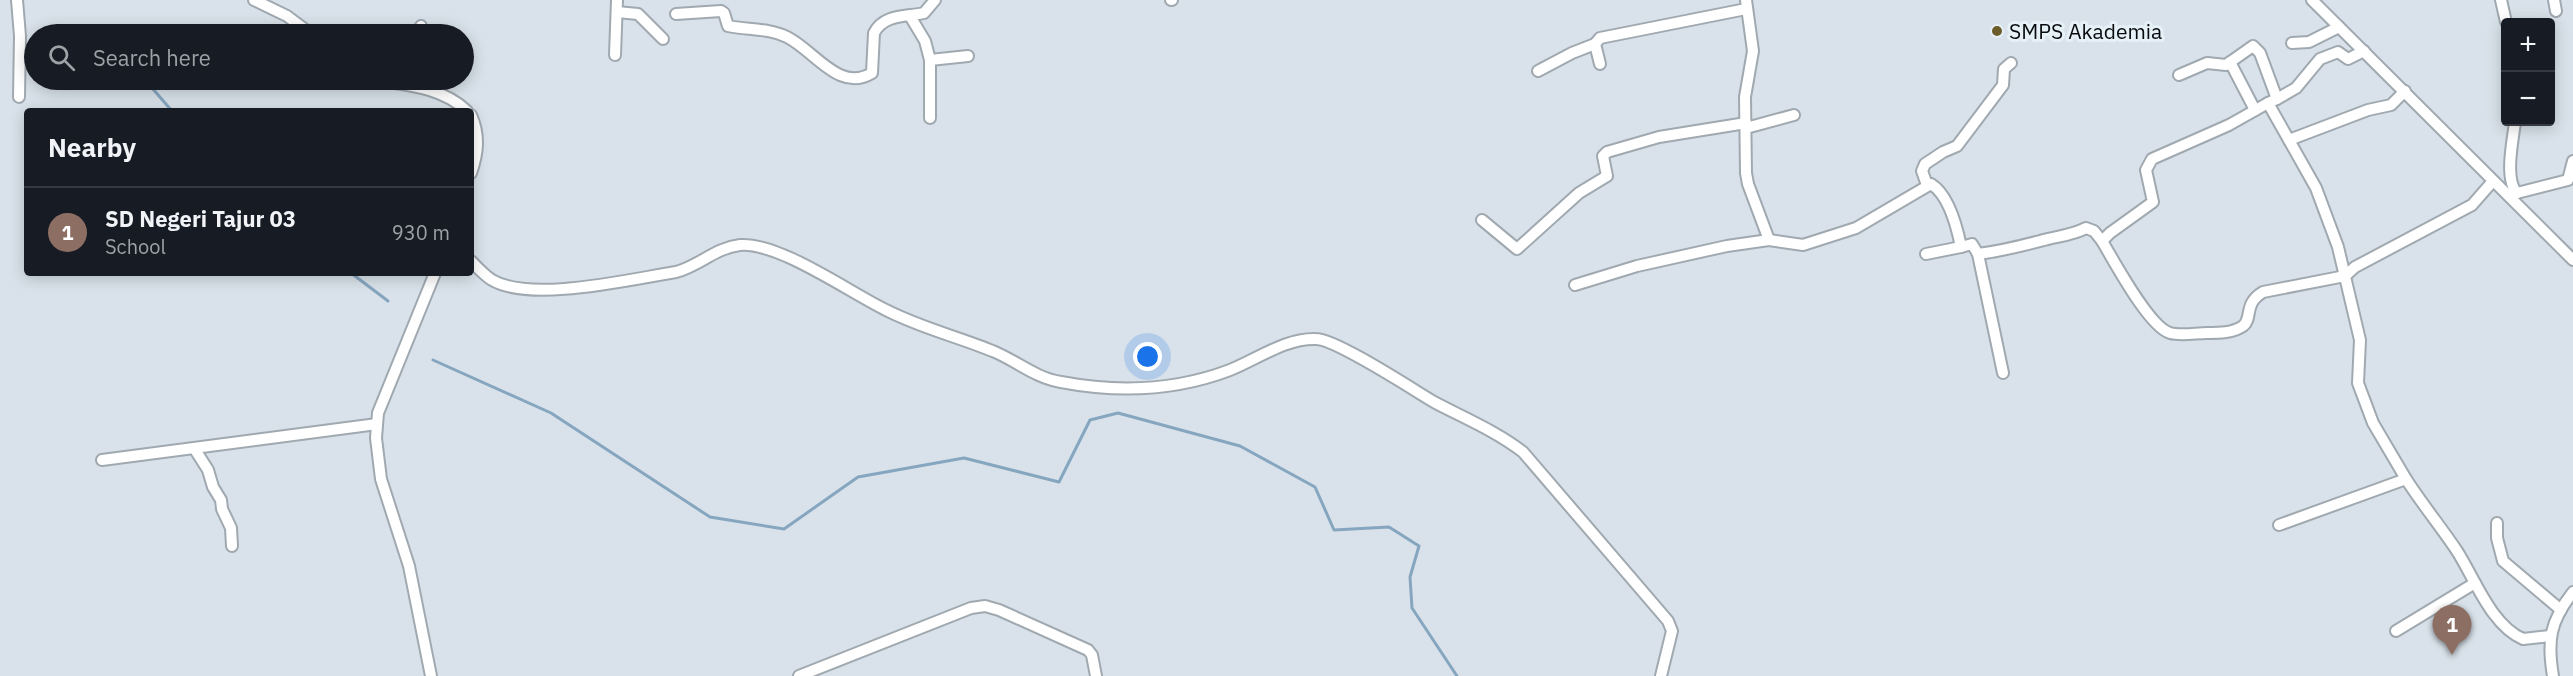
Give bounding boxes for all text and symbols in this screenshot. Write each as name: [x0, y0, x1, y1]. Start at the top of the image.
place label: SMPS Akademia: [2009, 17, 2162, 45]
map controls: [2501, 18, 2555, 126]
button: +: [2501, 18, 2555, 72]
search box: [24, 24, 474, 90]
marker: SMPS Akademia: [1990, 24, 2004, 38]
icon: search: [45, 41, 78, 74]
text: Search here: [93, 43, 211, 72]
button: −: [2501, 72, 2555, 126]
text: Nearby: [48, 130, 136, 164]
text: SD Negeri Tajur 03: [105, 204, 296, 233]
text: 1: [62, 219, 74, 246]
text: 930 m: [392, 219, 450, 246]
text: School: [105, 233, 166, 260]
your location: [1133, 342, 1162, 371]
pin: 1: [2432, 606, 2472, 655]

